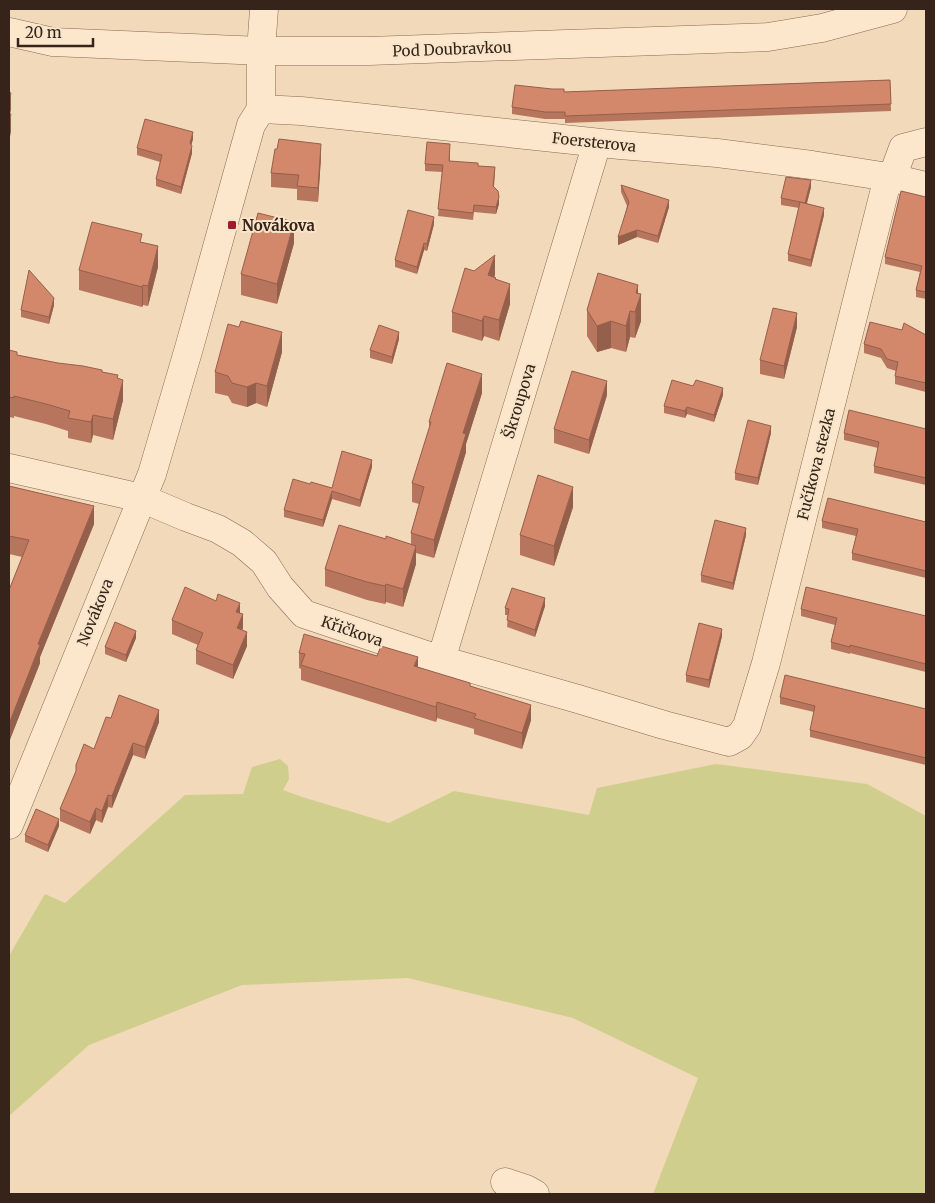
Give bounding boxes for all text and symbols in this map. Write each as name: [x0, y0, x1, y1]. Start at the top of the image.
scale bar: [18, 15, 92, 47]
text: 20 m: [25, 23, 62, 42]
street label: Pod Doubravkou: [392, 37, 512, 61]
street label: Foersterova: [551, 128, 637, 156]
place label: Novákova: [242, 216, 316, 235]
marker: Novákova: [226, 219, 238, 231]
street label: Škroupova: [498, 361, 539, 441]
street label: Fučíkova stezka: [793, 406, 839, 522]
street label: Novákova: [73, 576, 117, 648]
street label: Křičkova: [319, 612, 385, 650]

